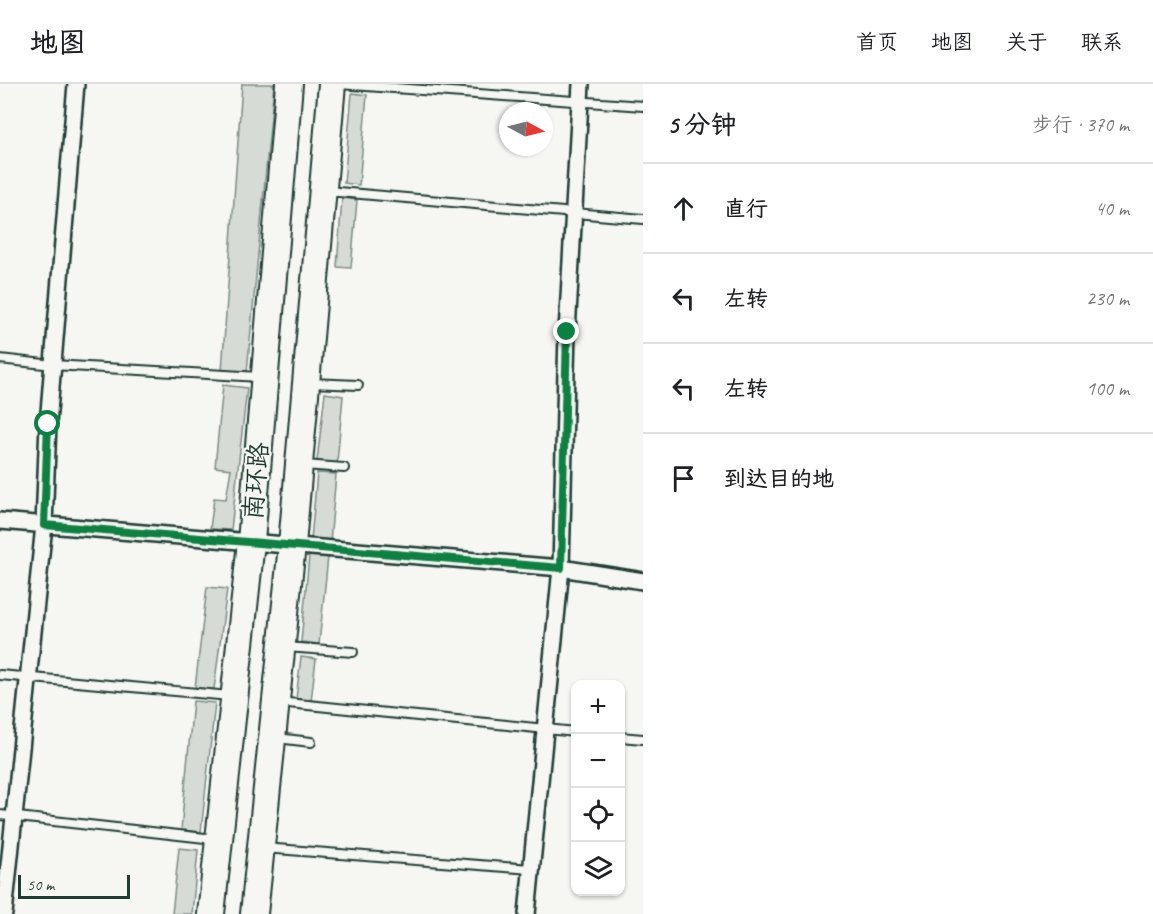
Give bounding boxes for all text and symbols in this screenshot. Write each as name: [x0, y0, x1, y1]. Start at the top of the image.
text: 地图: [30, 25, 86, 60]
text: 首页: [856, 29, 898, 55]
text: 地图: [931, 29, 973, 55]
text: 关于: [1006, 29, 1048, 55]
text: 联系: [1081, 29, 1123, 55]
north arrow: [499, 102, 553, 156]
text: 5 分钟: [667, 108, 737, 141]
text: 步行 · 370 m: [1033, 112, 1129, 137]
icon: ahead: [667, 192, 700, 225]
text: 直行: [724, 195, 768, 223]
text: 40 m: [1095, 196, 1129, 221]
icon: left: [667, 282, 700, 315]
text: 左转: [724, 285, 768, 313]
text: 230 m: [1086, 286, 1129, 311]
route end: [553, 318, 579, 344]
icon: left: [667, 372, 700, 405]
text: 左转: [724, 375, 768, 403]
text: 100 m: [1086, 376, 1129, 401]
route start: [34, 410, 60, 436]
street label: 南环路: [236, 441, 276, 521]
icon: arrive: [667, 462, 700, 495]
text: 到达目的地: [724, 465, 834, 493]
map controls: [571, 680, 625, 896]
button: +: [571, 680, 625, 734]
button: −: [571, 734, 625, 788]
button: locate: [571, 788, 625, 842]
button: layers: [571, 842, 625, 896]
scale bar: [18, 872, 130, 900]
text: 50 m: [27, 875, 54, 895]

